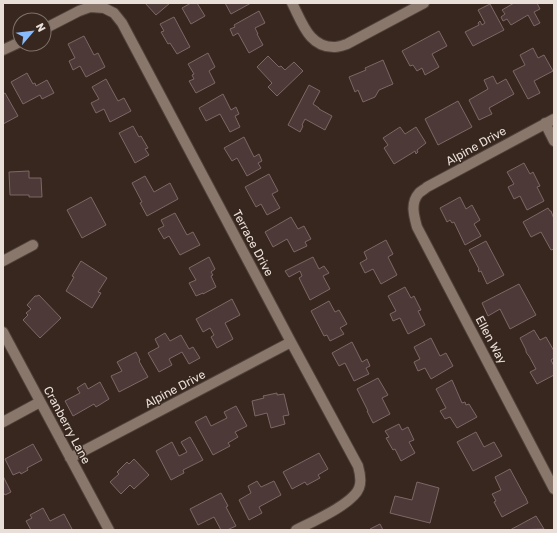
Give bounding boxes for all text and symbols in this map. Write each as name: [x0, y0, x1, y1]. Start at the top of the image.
north arrow: [12, 12, 52, 52]
text: N: [33, 21, 48, 34]
street label: Alpine Drive: [443, 124, 509, 168]
street label: Terrace Drive: [230, 207, 277, 279]
street label: Ellen Way: [473, 314, 510, 367]
street label: Alpine Drive: [142, 367, 208, 411]
street label: Cranberry Lane: [41, 384, 93, 466]

